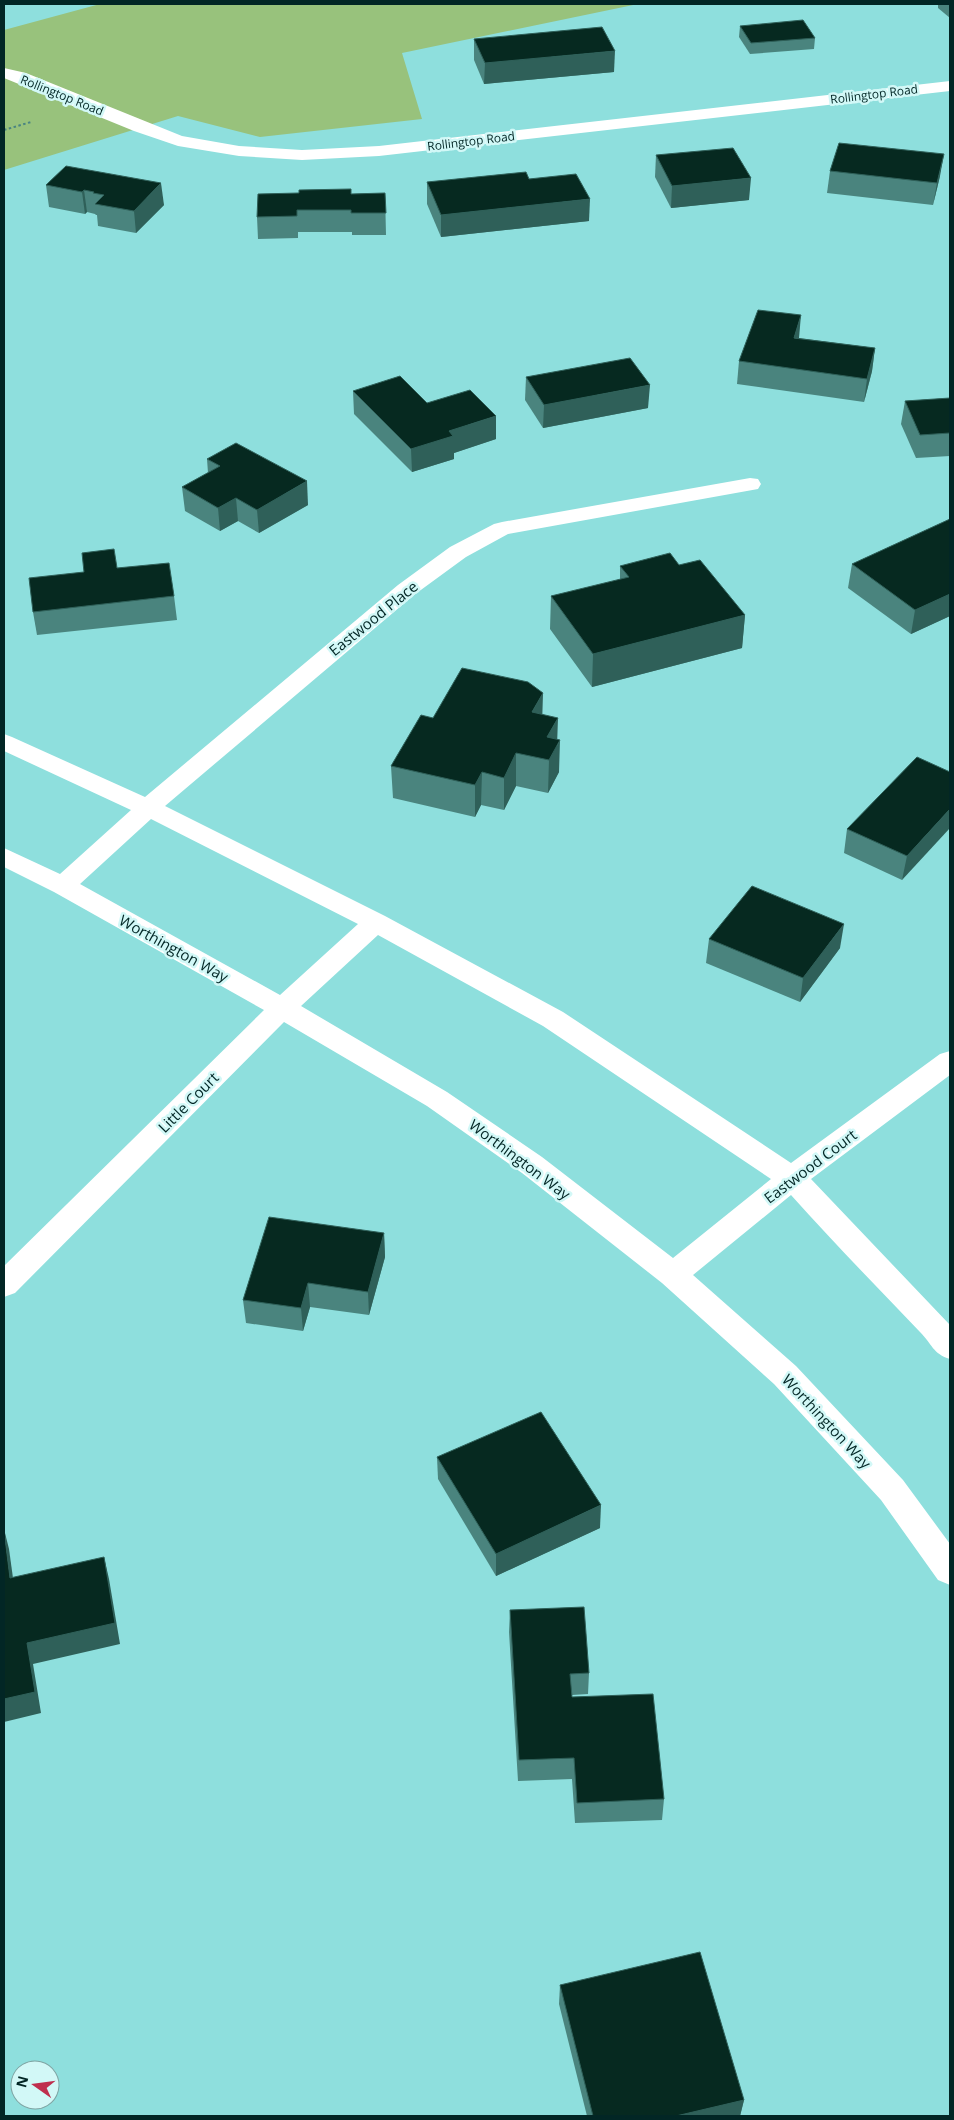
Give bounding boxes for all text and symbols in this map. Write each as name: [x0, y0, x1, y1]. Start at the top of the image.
street label: Rollingtop Road: [18, 71, 106, 119]
street label: Rollingtop Road: [829, 80, 919, 108]
street label: Rollingtop Road: [426, 127, 516, 155]
street label: Eastwood Place: [324, 576, 422, 660]
street label: Worthington Way: [116, 910, 233, 987]
street label: Little Court: [154, 1068, 222, 1136]
street label: Worthington Way: [465, 1114, 575, 1204]
street label: Eastwood Court: [760, 1125, 860, 1207]
street label: Worthington Way: [778, 1370, 876, 1473]
north arrow: [10, 2060, 60, 2110]
text: N: [11, 2074, 32, 2090]

